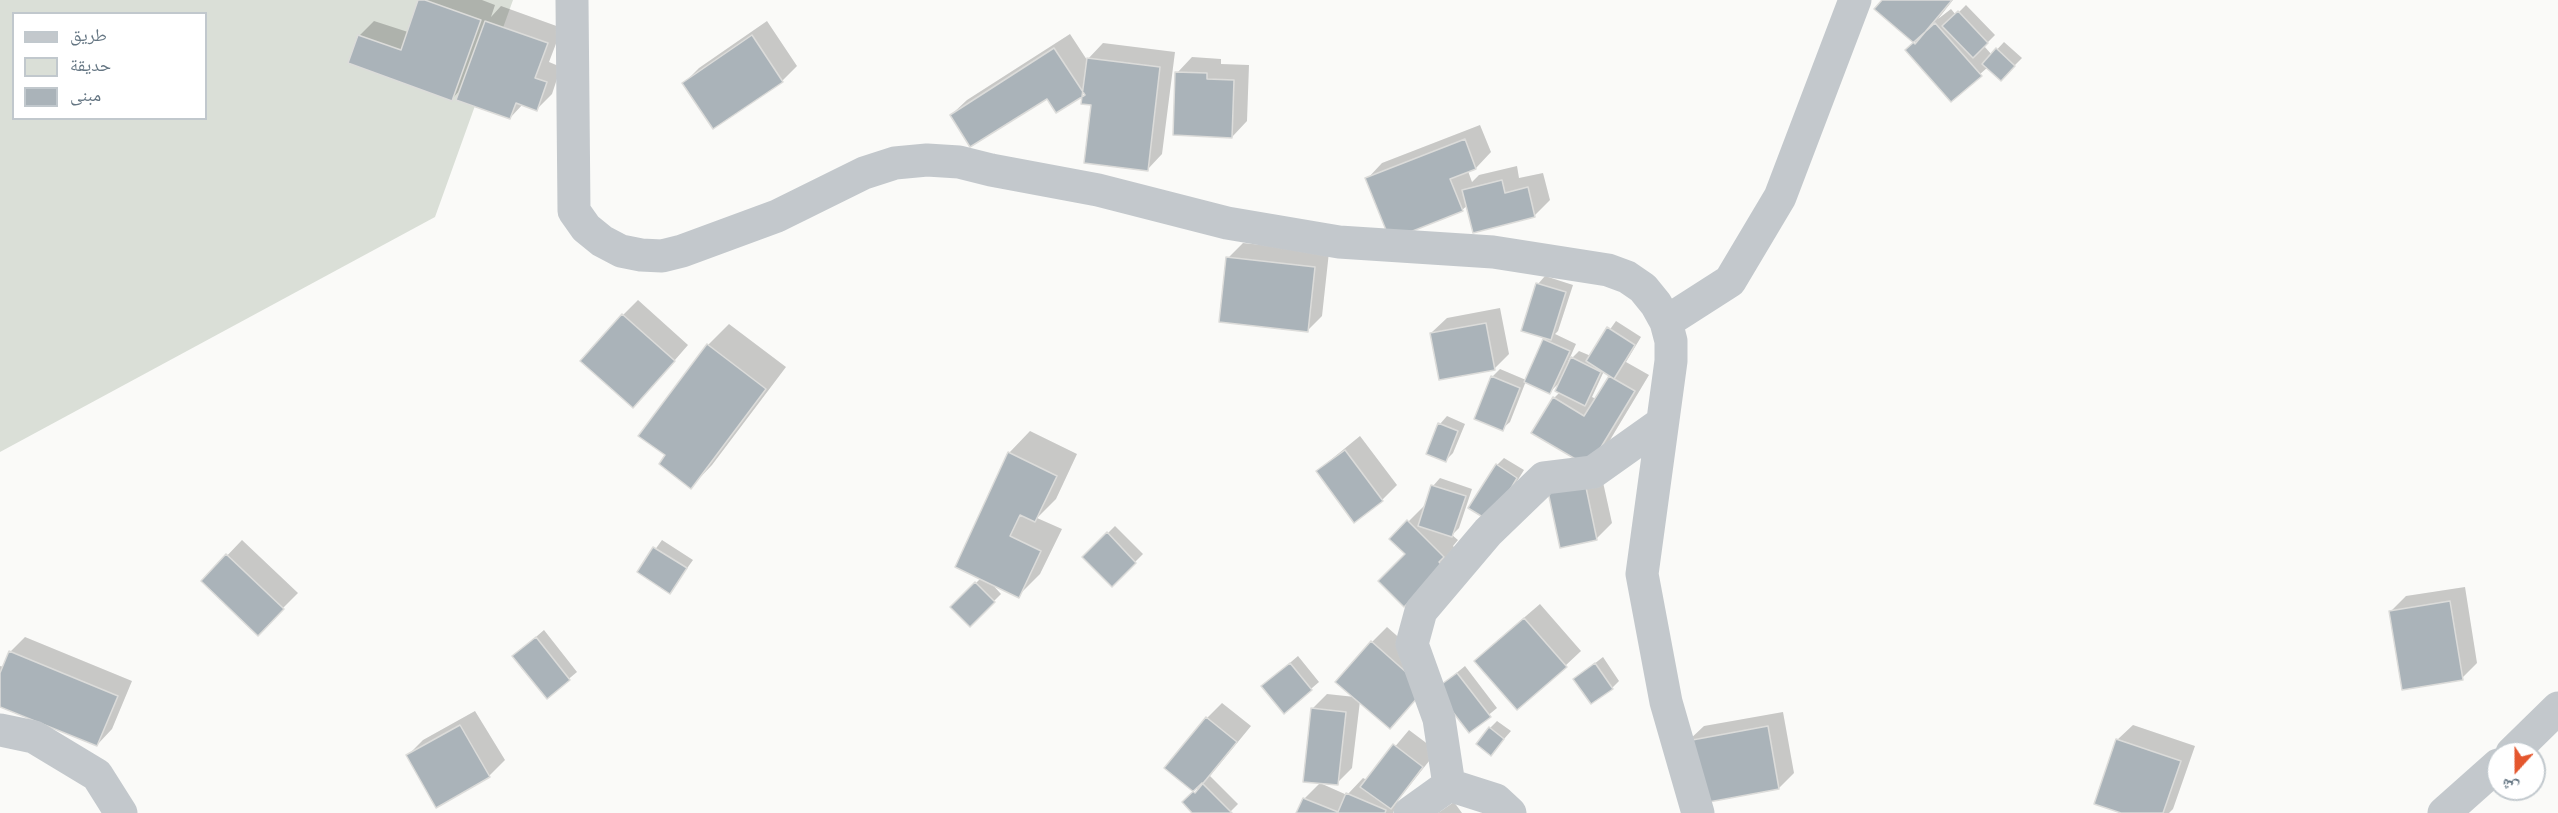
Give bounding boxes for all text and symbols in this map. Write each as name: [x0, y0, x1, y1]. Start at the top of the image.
legend: [12, 12, 207, 120]
text: طريق: [70, 22, 107, 48]
text: حديقة: [70, 52, 111, 78]
text: مبنى: [70, 82, 101, 108]
north arrow: [2486, 741, 2546, 801]
text: ش: [2498, 773, 2522, 800]

